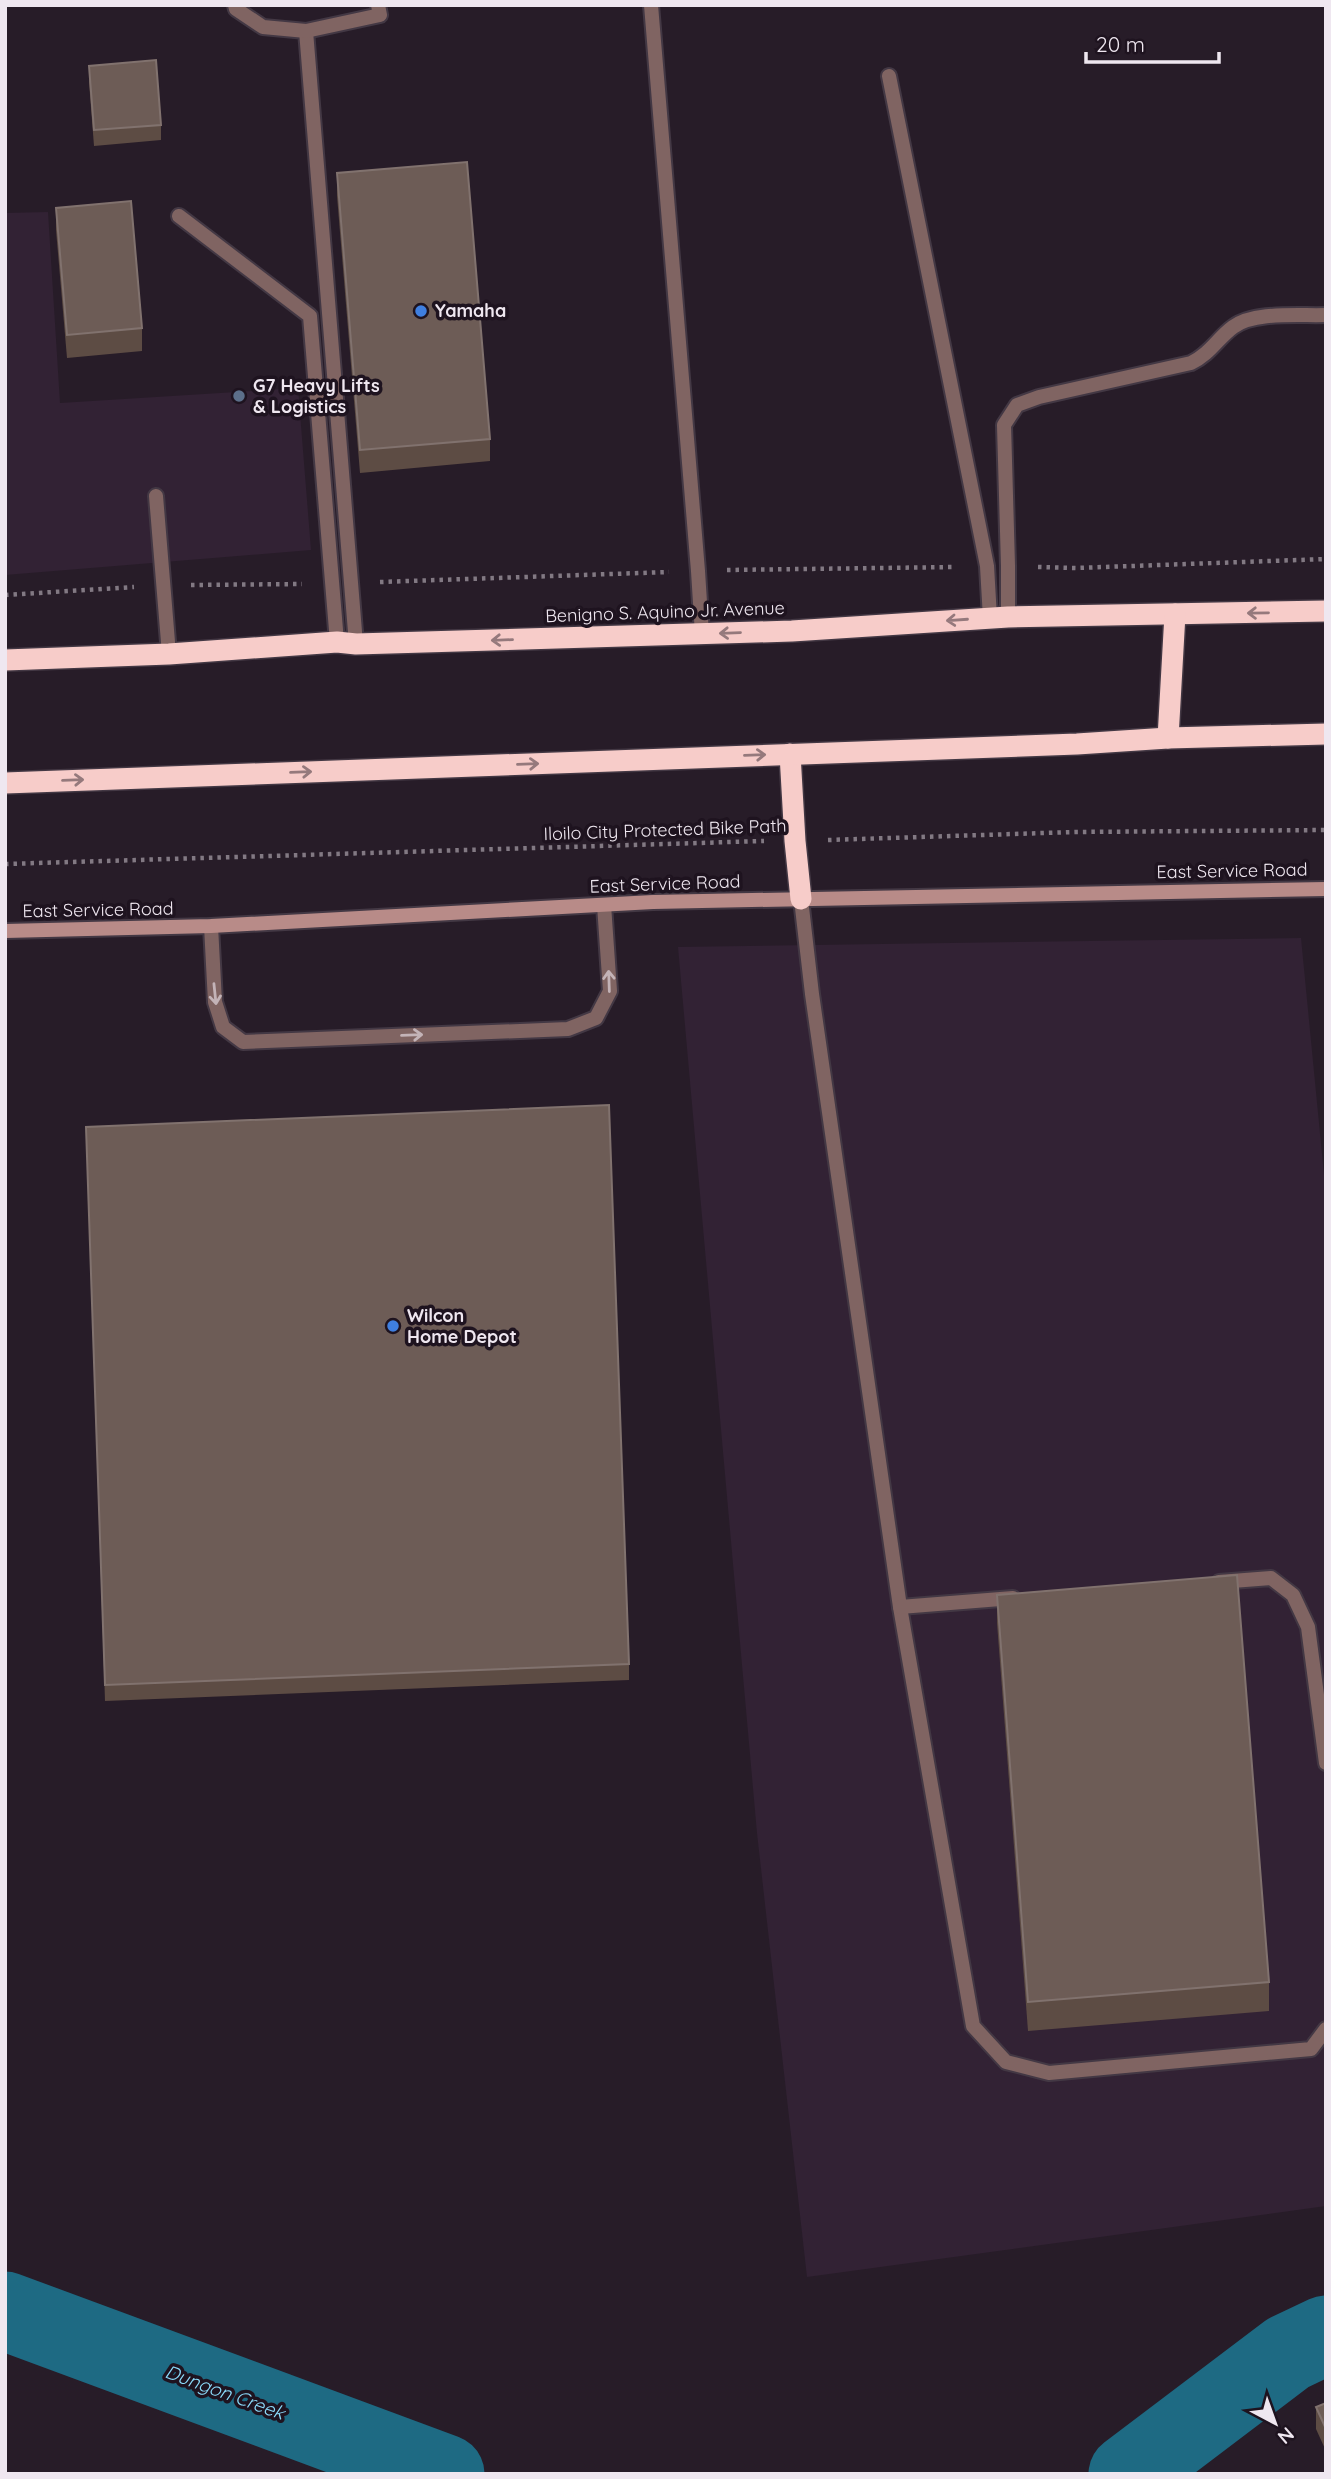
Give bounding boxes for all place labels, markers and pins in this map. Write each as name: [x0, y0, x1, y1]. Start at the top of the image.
place label: Yamaha: [435, 299, 506, 322]
marker: Yamaha: [413, 303, 429, 319]
place label: G7 Heavy Lifts & Logistics: [253, 374, 380, 418]
marker: G7 Heavy Lifts & Logistics: [231, 388, 247, 404]
place label: Wilcon Home Depot: [407, 1304, 517, 1348]
marker: Wilcon Home Depot: [385, 1318, 401, 1334]

